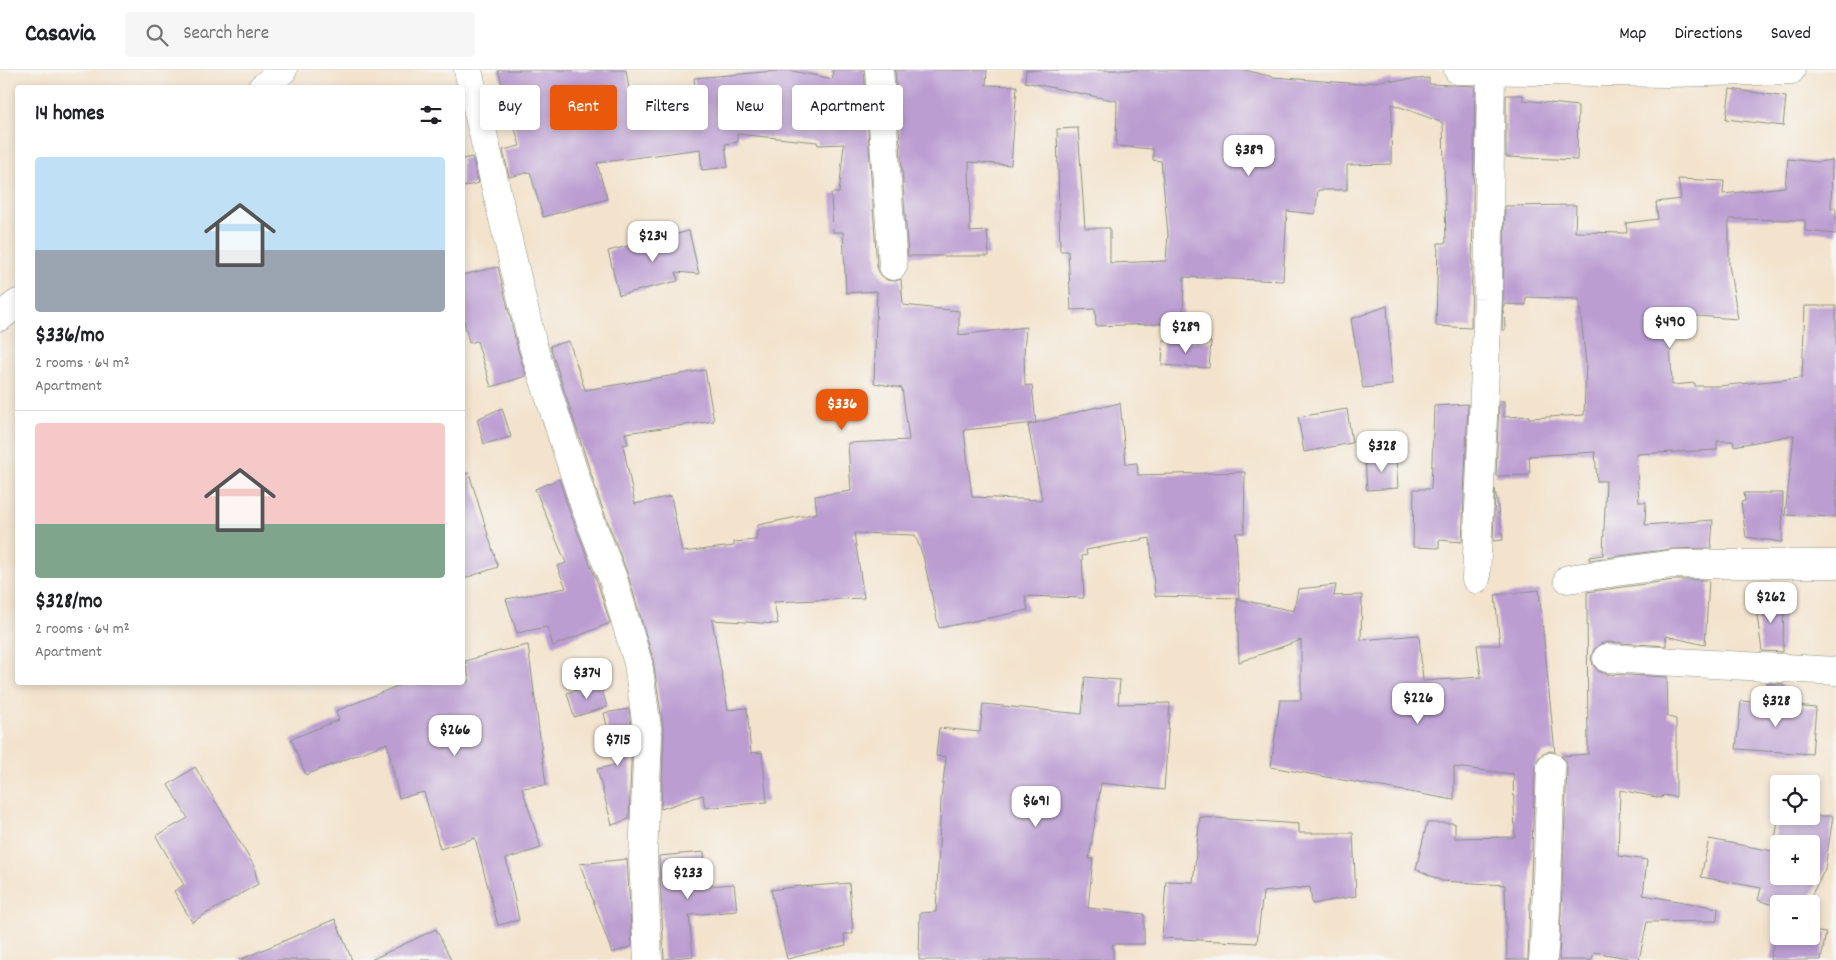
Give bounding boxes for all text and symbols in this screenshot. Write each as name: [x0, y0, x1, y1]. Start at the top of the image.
search box: [125, 12, 475, 57]
text: Casavia: [25, 18, 95, 52]
icon: search: [143, 21, 171, 49]
text: Search here: [183, 21, 269, 48]
text: Map: [1619, 22, 1646, 47]
text: Directions: [1674, 22, 1743, 47]
text: Saved: [1771, 22, 1811, 47]
chip: Buy: [480, 85, 540, 130]
chip: Rent: [550, 85, 617, 130]
chip: Filters: [627, 85, 708, 130]
chip: New: [718, 85, 782, 130]
chip: Apartment: [792, 85, 903, 130]
text: 14 homes: [35, 100, 105, 130]
icon: filters: [417, 101, 445, 129]
pin: $389: [1219, 134, 1279, 177]
text: $389: [1235, 139, 1263, 162]
icon: home: [195, 190, 285, 280]
pin: $234: [623, 220, 683, 263]
text: $234: [639, 225, 667, 248]
pin: $490: [1640, 306, 1700, 349]
text: $490: [1655, 311, 1685, 334]
pin: $289: [1156, 312, 1216, 354]
text: $289: [1172, 316, 1200, 339]
text: $336/mo: [35, 322, 104, 352]
text: 2 rooms · 64 m²: [35, 352, 130, 375]
text: Apartment: [35, 375, 102, 398]
pin: $336: [812, 388, 872, 431]
text: $336: [827, 393, 857, 416]
pin: $328: [1352, 430, 1412, 473]
text: $328: [1368, 435, 1396, 458]
icon: home: [195, 455, 285, 545]
pin: $262: [1741, 582, 1801, 624]
text: $262: [1756, 586, 1786, 609]
text: $328/mo: [35, 588, 102, 618]
text: 2 rooms · 64 m²: [35, 618, 130, 641]
text: Apartment: [35, 641, 102, 664]
pin: $374: [557, 658, 617, 700]
text: $374: [573, 662, 601, 685]
pin: $226: [1388, 682, 1448, 725]
pin: $328: [1746, 686, 1806, 728]
text: $226: [1403, 687, 1433, 710]
text: $328: [1762, 690, 1790, 713]
pin: $266: [425, 714, 485, 757]
text: $266: [440, 719, 470, 742]
pin: $715: [588, 724, 648, 767]
text: $715: [605, 729, 631, 752]
map controls: [1770, 775, 1820, 945]
button: locate: [1770, 775, 1820, 825]
pin: $691: [1006, 786, 1066, 828]
text: $691: [1023, 790, 1049, 813]
button: +: [1770, 835, 1820, 885]
pin: $233: [658, 858, 718, 900]
text: $233: [673, 862, 703, 885]
button: −: [1770, 895, 1820, 945]

